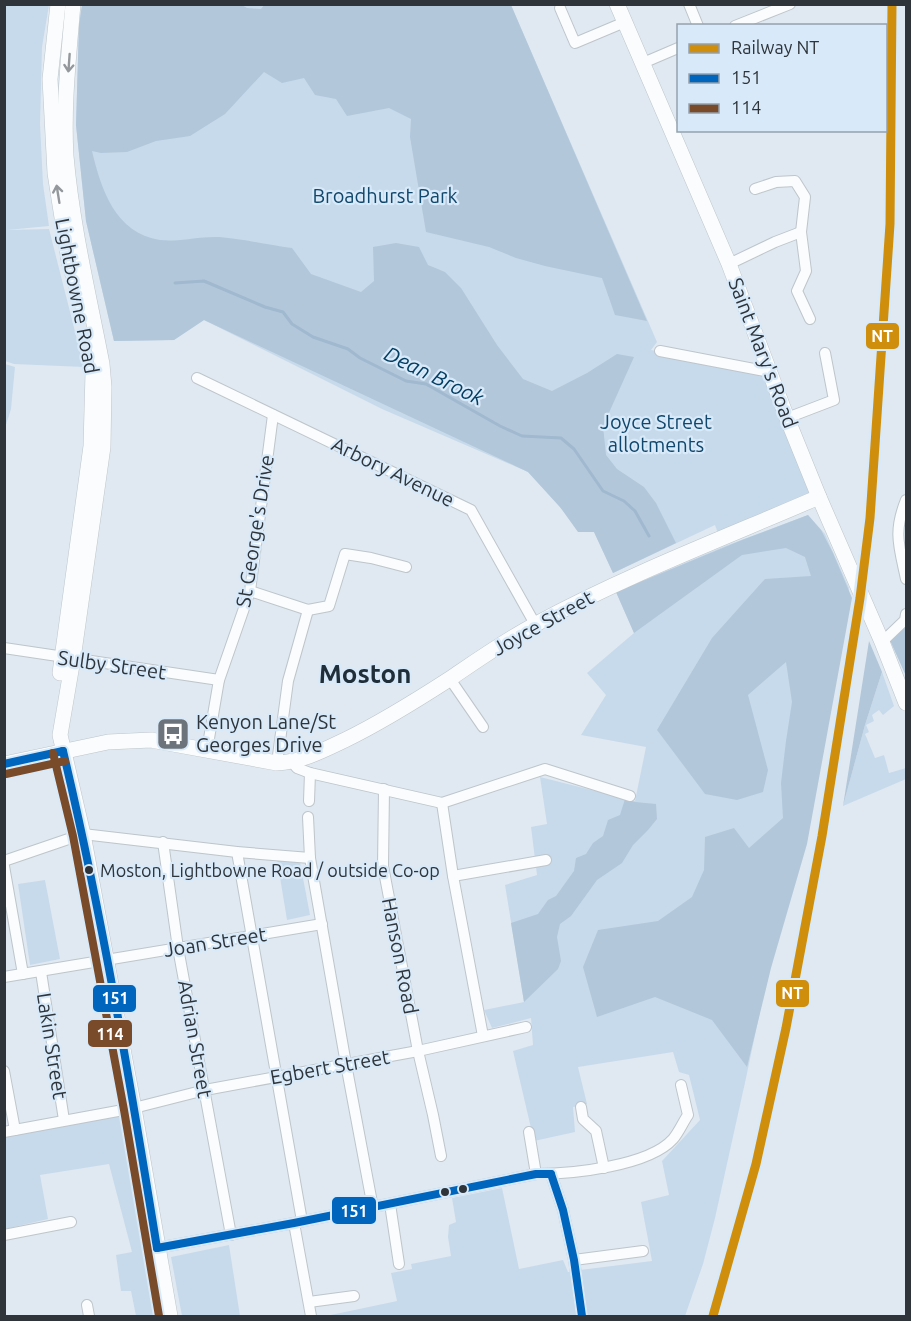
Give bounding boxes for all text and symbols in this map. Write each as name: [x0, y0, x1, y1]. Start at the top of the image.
legend: [677, 24, 887, 132]
text: Railway NT: [731, 37, 819, 57]
one-way arrow: [63, 52, 74, 72]
text: 151: [731, 67, 761, 87]
text: 114: [731, 97, 761, 117]
park label: Broadhurst Park: [312, 184, 458, 207]
one-way arrow: [52, 185, 63, 205]
street label: Lightbowne Road: [51, 216, 104, 376]
street label: Saint Mary's Road: [724, 274, 803, 431]
line badge: NT: [865, 322, 900, 350]
text: NT: [871, 327, 893, 345]
water label: Dean Brook: [381, 341, 488, 410]
park label: Joyce Street allotments: [600, 410, 712, 456]
street label: Arbory Avenue: [328, 432, 458, 511]
street label: St George's Drive: [231, 453, 278, 609]
street label: Joyce Street: [488, 585, 597, 660]
street label: Sulby Street: [57, 646, 168, 683]
district label: Moston: [319, 659, 411, 688]
place label: Kenyon Lane/St Georges Drive: [196, 710, 336, 756]
bus stop icon: Kenyon Lane/St Georges Drive: [155, 716, 191, 752]
place label: Moston, Lightbowne Road / outside Co-op: [100, 860, 440, 880]
marker: Moston, Lightbowne Road / outside Co-op: [83, 864, 95, 876]
street label: Hanson Road: [378, 896, 423, 1016]
street label: Joan Street: [162, 922, 268, 961]
street label: Adrian Street: [174, 978, 217, 1100]
line badge: NT: [775, 979, 810, 1008]
line badge: 151: [92, 984, 137, 1013]
text: NT: [781, 984, 803, 1002]
text: 151: [101, 989, 129, 1007]
street label: Lakin Street: [33, 991, 72, 1101]
line badge: 114: [87, 1019, 133, 1048]
text: 114: [96, 1025, 124, 1043]
street label: Egbert Street: [268, 1045, 392, 1088]
unlabelled marker: [457, 1183, 469, 1195]
unlabelled marker: [439, 1186, 451, 1198]
line badge: 151: [331, 1196, 377, 1225]
text: 151: [340, 1202, 368, 1220]

